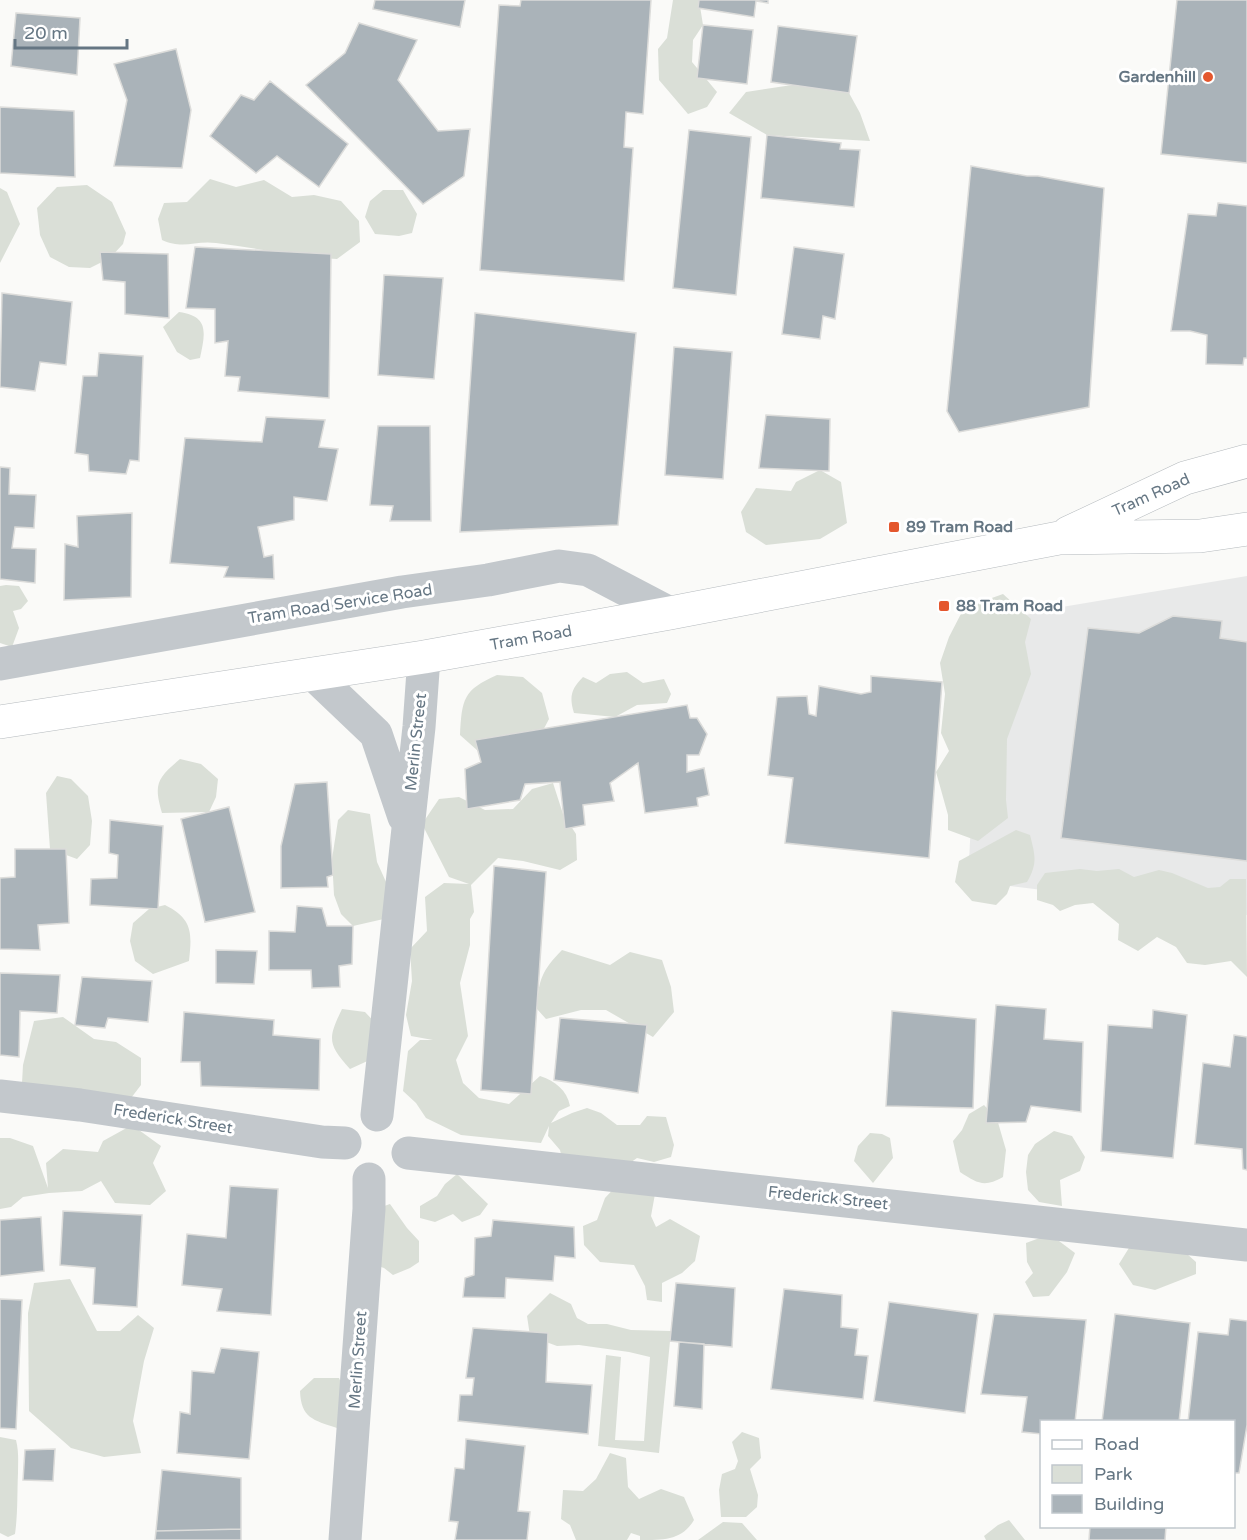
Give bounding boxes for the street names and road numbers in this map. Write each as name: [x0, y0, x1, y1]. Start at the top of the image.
street label: Tram Road: [1109, 469, 1193, 521]
street label: Tram Road Service Road: [246, 580, 434, 628]
street label: Tram Road: [488, 621, 574, 655]
street label: Merlin Street: [401, 692, 431, 792]
street label: Frederick Street: [112, 1100, 234, 1138]
street label: Frederick Street: [767, 1182, 889, 1214]
street label: Merlin Street: [345, 1310, 371, 1410]

